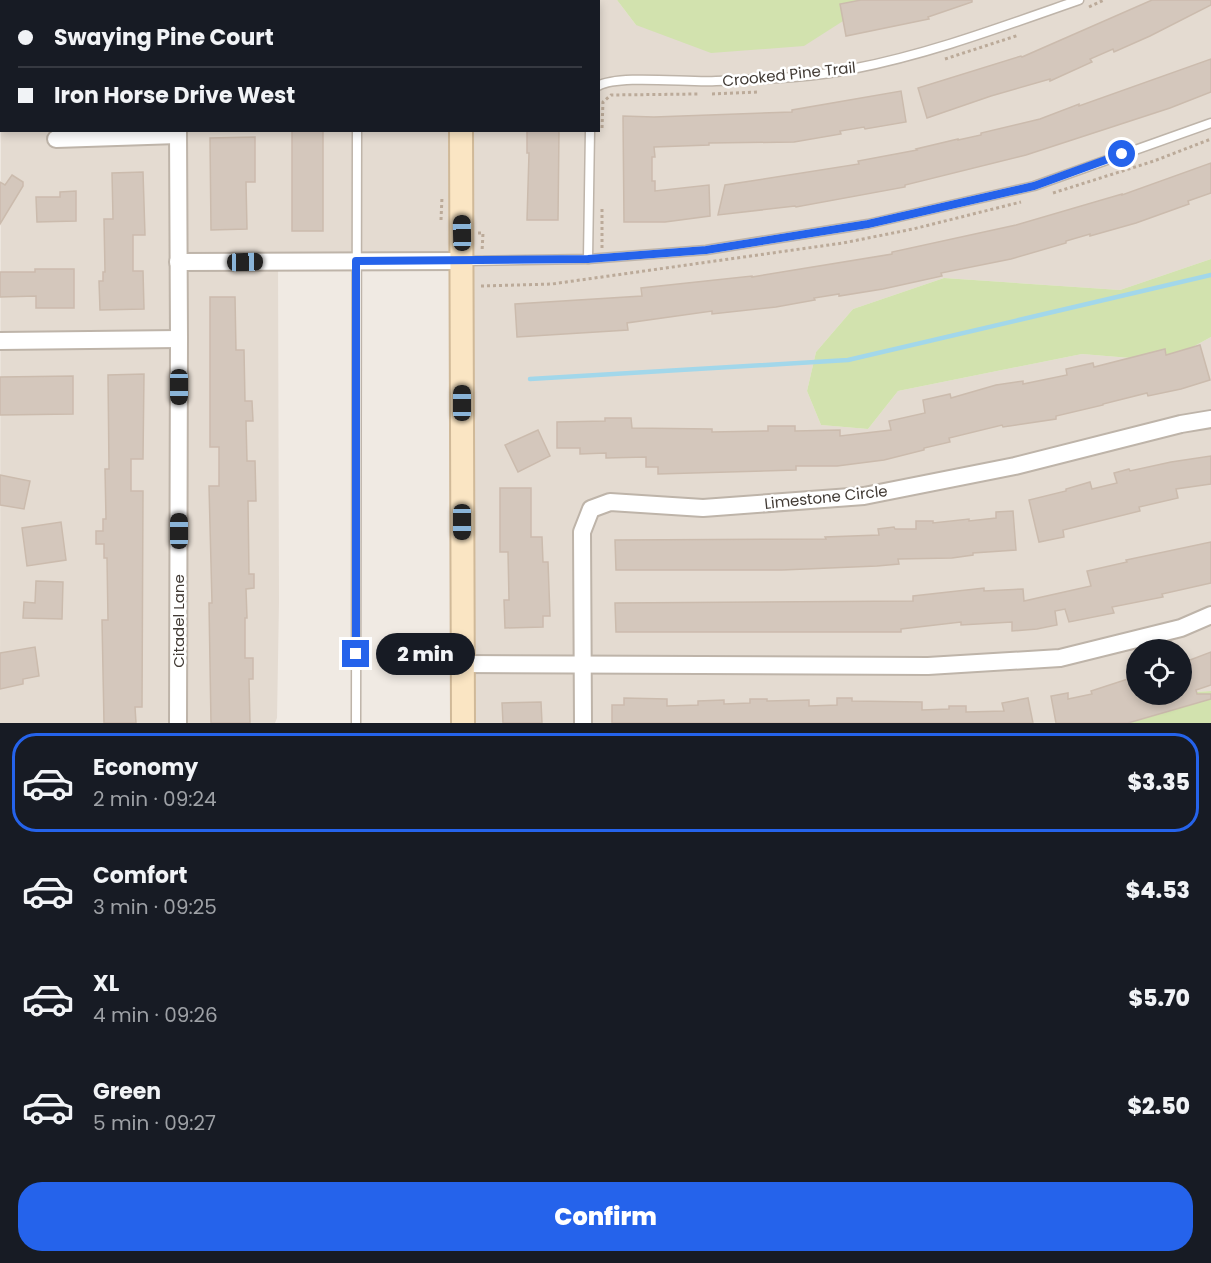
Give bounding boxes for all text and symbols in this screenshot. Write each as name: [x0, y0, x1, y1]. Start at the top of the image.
text: Swaying Pine Court: [54, 22, 274, 53]
street label: Crooked Pine Trail: [721, 57, 857, 91]
text: Iron Horse Drive West: [54, 80, 295, 111]
route start: [1108, 140, 1135, 167]
car: [453, 215, 471, 251]
car: [227, 253, 263, 271]
car: [170, 369, 188, 405]
car: [453, 385, 471, 421]
street label: Limestone Circle: [763, 480, 889, 514]
car: [453, 504, 471, 540]
car: [170, 513, 188, 549]
street label: Citadel Lane: [168, 574, 189, 668]
callout: 2 min: [377, 633, 476, 675]
map controls: [1126, 639, 1192, 705]
button: locate: [1126, 639, 1192, 705]
route end: [342, 640, 369, 667]
text: 2 min: [397, 640, 454, 668]
text: Economy: [93, 752, 198, 783]
icon: car: [21, 756, 75, 810]
text: $3.35: [1128, 767, 1190, 798]
text: 2 min · 09:24: [93, 785, 217, 813]
text: Comfort: [93, 860, 187, 891]
icon: car: [21, 864, 75, 918]
text: $4.53: [1126, 875, 1190, 906]
text: 3 min · 09:25: [93, 893, 217, 921]
text: XL: [93, 968, 119, 999]
icon: car: [21, 972, 75, 1026]
text: $5.70: [1128, 983, 1190, 1014]
text: 4 min · 09:26: [93, 1001, 218, 1029]
text: Green: [93, 1076, 161, 1107]
icon: car: [21, 1080, 75, 1134]
text: $2.50: [1127, 1091, 1190, 1122]
text: 5 min · 09:27: [93, 1109, 216, 1137]
button: Confirm: [18, 1182, 1193, 1251]

